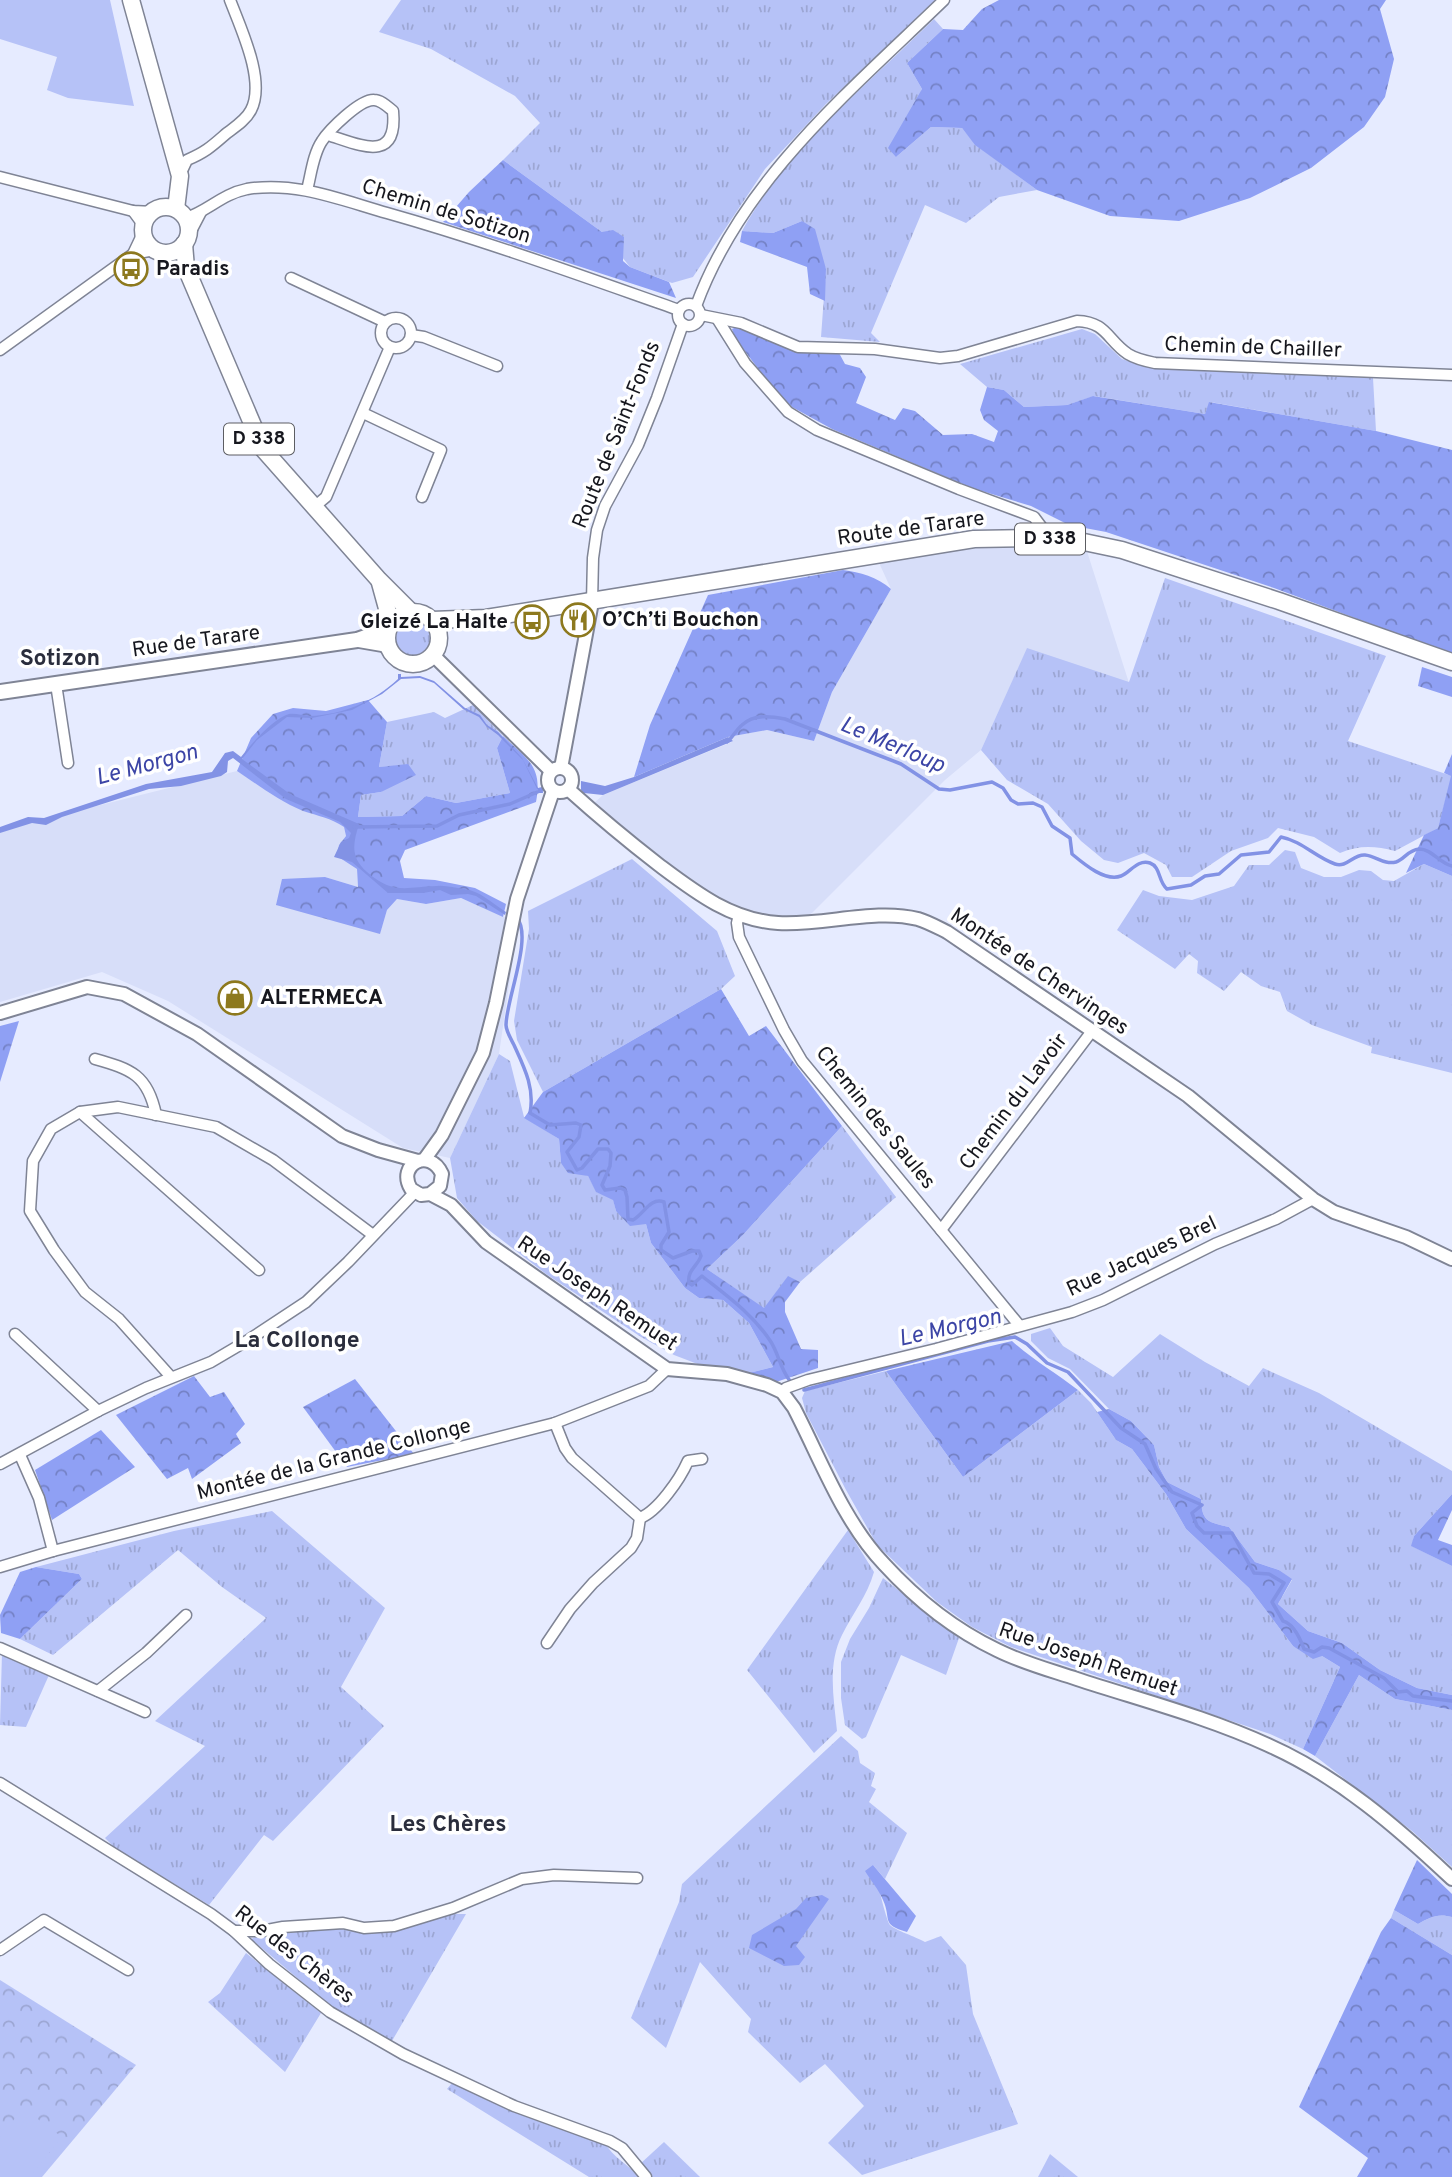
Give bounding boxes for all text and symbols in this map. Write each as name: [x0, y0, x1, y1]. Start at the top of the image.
street label: Chemin de Sotizon: [358, 173, 534, 251]
bus stop icon: Paradis: [112, 250, 150, 288]
place label: Paradis: [156, 256, 229, 283]
street label: Chemin de Chailler: [1164, 331, 1342, 365]
street label: Route de Saint-Fonds: [567, 337, 667, 533]
road number: D 338: [224, 424, 294, 454]
street label: Route de Tarare: [836, 505, 986, 553]
road number: D 338: [1015, 524, 1085, 554]
restaurant icon: O’Ch’ti Bouchon: [559, 601, 597, 639]
bus stop icon: Gleizé La Halte: [513, 603, 551, 641]
place label: O’Ch’ti Bouchon: [602, 607, 759, 634]
place label: Gleizé La Halte: [360, 609, 508, 636]
street label: Rue de Tarare: [130, 620, 262, 664]
district label: Sotizon: [20, 645, 100, 674]
water label: Le Merloup: [835, 711, 949, 781]
water label: Le Morgon: [93, 738, 202, 794]
street label: Montée de Chervinges: [944, 902, 1134, 1042]
shop icon: ALTERMECA: [216, 979, 254, 1017]
place label: ALTERMECA: [260, 985, 383, 1012]
street label: Chemin du Lavoir: [954, 1028, 1074, 1176]
street label: Chemin des Saules: [809, 1041, 941, 1195]
street label: Rue Jacques Brel: [1063, 1210, 1221, 1304]
street label: Rue Joseph Remuet: [512, 1230, 682, 1358]
water label: Le Morgon: [896, 1303, 1005, 1355]
district label: La Collonge: [234, 1327, 360, 1356]
street label: Montée de la Grande Collonge: [194, 1413, 474, 1507]
street label: Rue Joseph Remuet: [995, 1617, 1181, 1703]
district label: Les Chères: [390, 1811, 506, 1840]
street label: Rue des Chères: [229, 1900, 359, 2010]

